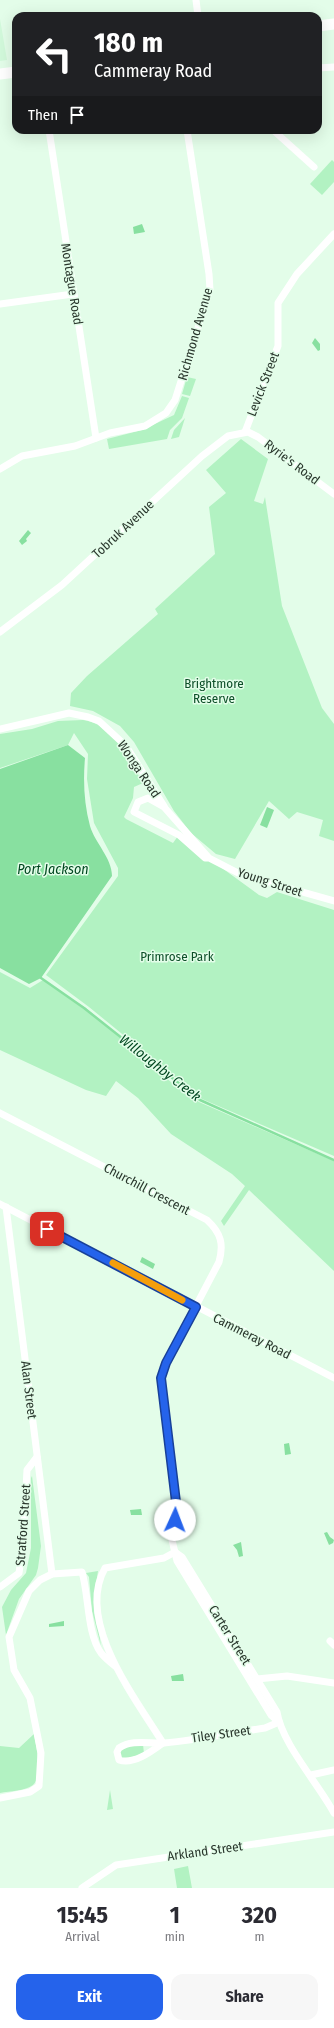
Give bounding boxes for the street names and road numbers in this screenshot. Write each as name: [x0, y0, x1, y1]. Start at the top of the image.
street label: Montague Road: [58, 242, 86, 326]
street label: Richmond Avenue: [175, 286, 215, 382]
street label: Levick Street: [244, 349, 282, 418]
street label: Ryrie's Road: [262, 436, 322, 488]
street label: Tobruk Avenue: [89, 497, 157, 561]
street label: Wonga Road: [114, 738, 164, 800]
street label: Young Street: [236, 864, 305, 900]
street label: Churchill Crescent: [101, 1160, 193, 1218]
street label: Cammeray Road: [211, 1310, 293, 1362]
street label: Alan Street: [18, 1360, 40, 1421]
street label: Stratford Street: [13, 1483, 33, 1567]
street label: Carter Street: [206, 1602, 255, 1668]
street label: Tiley Street: [190, 1722, 252, 1746]
street label: Arkland Street: [166, 1838, 244, 1864]

